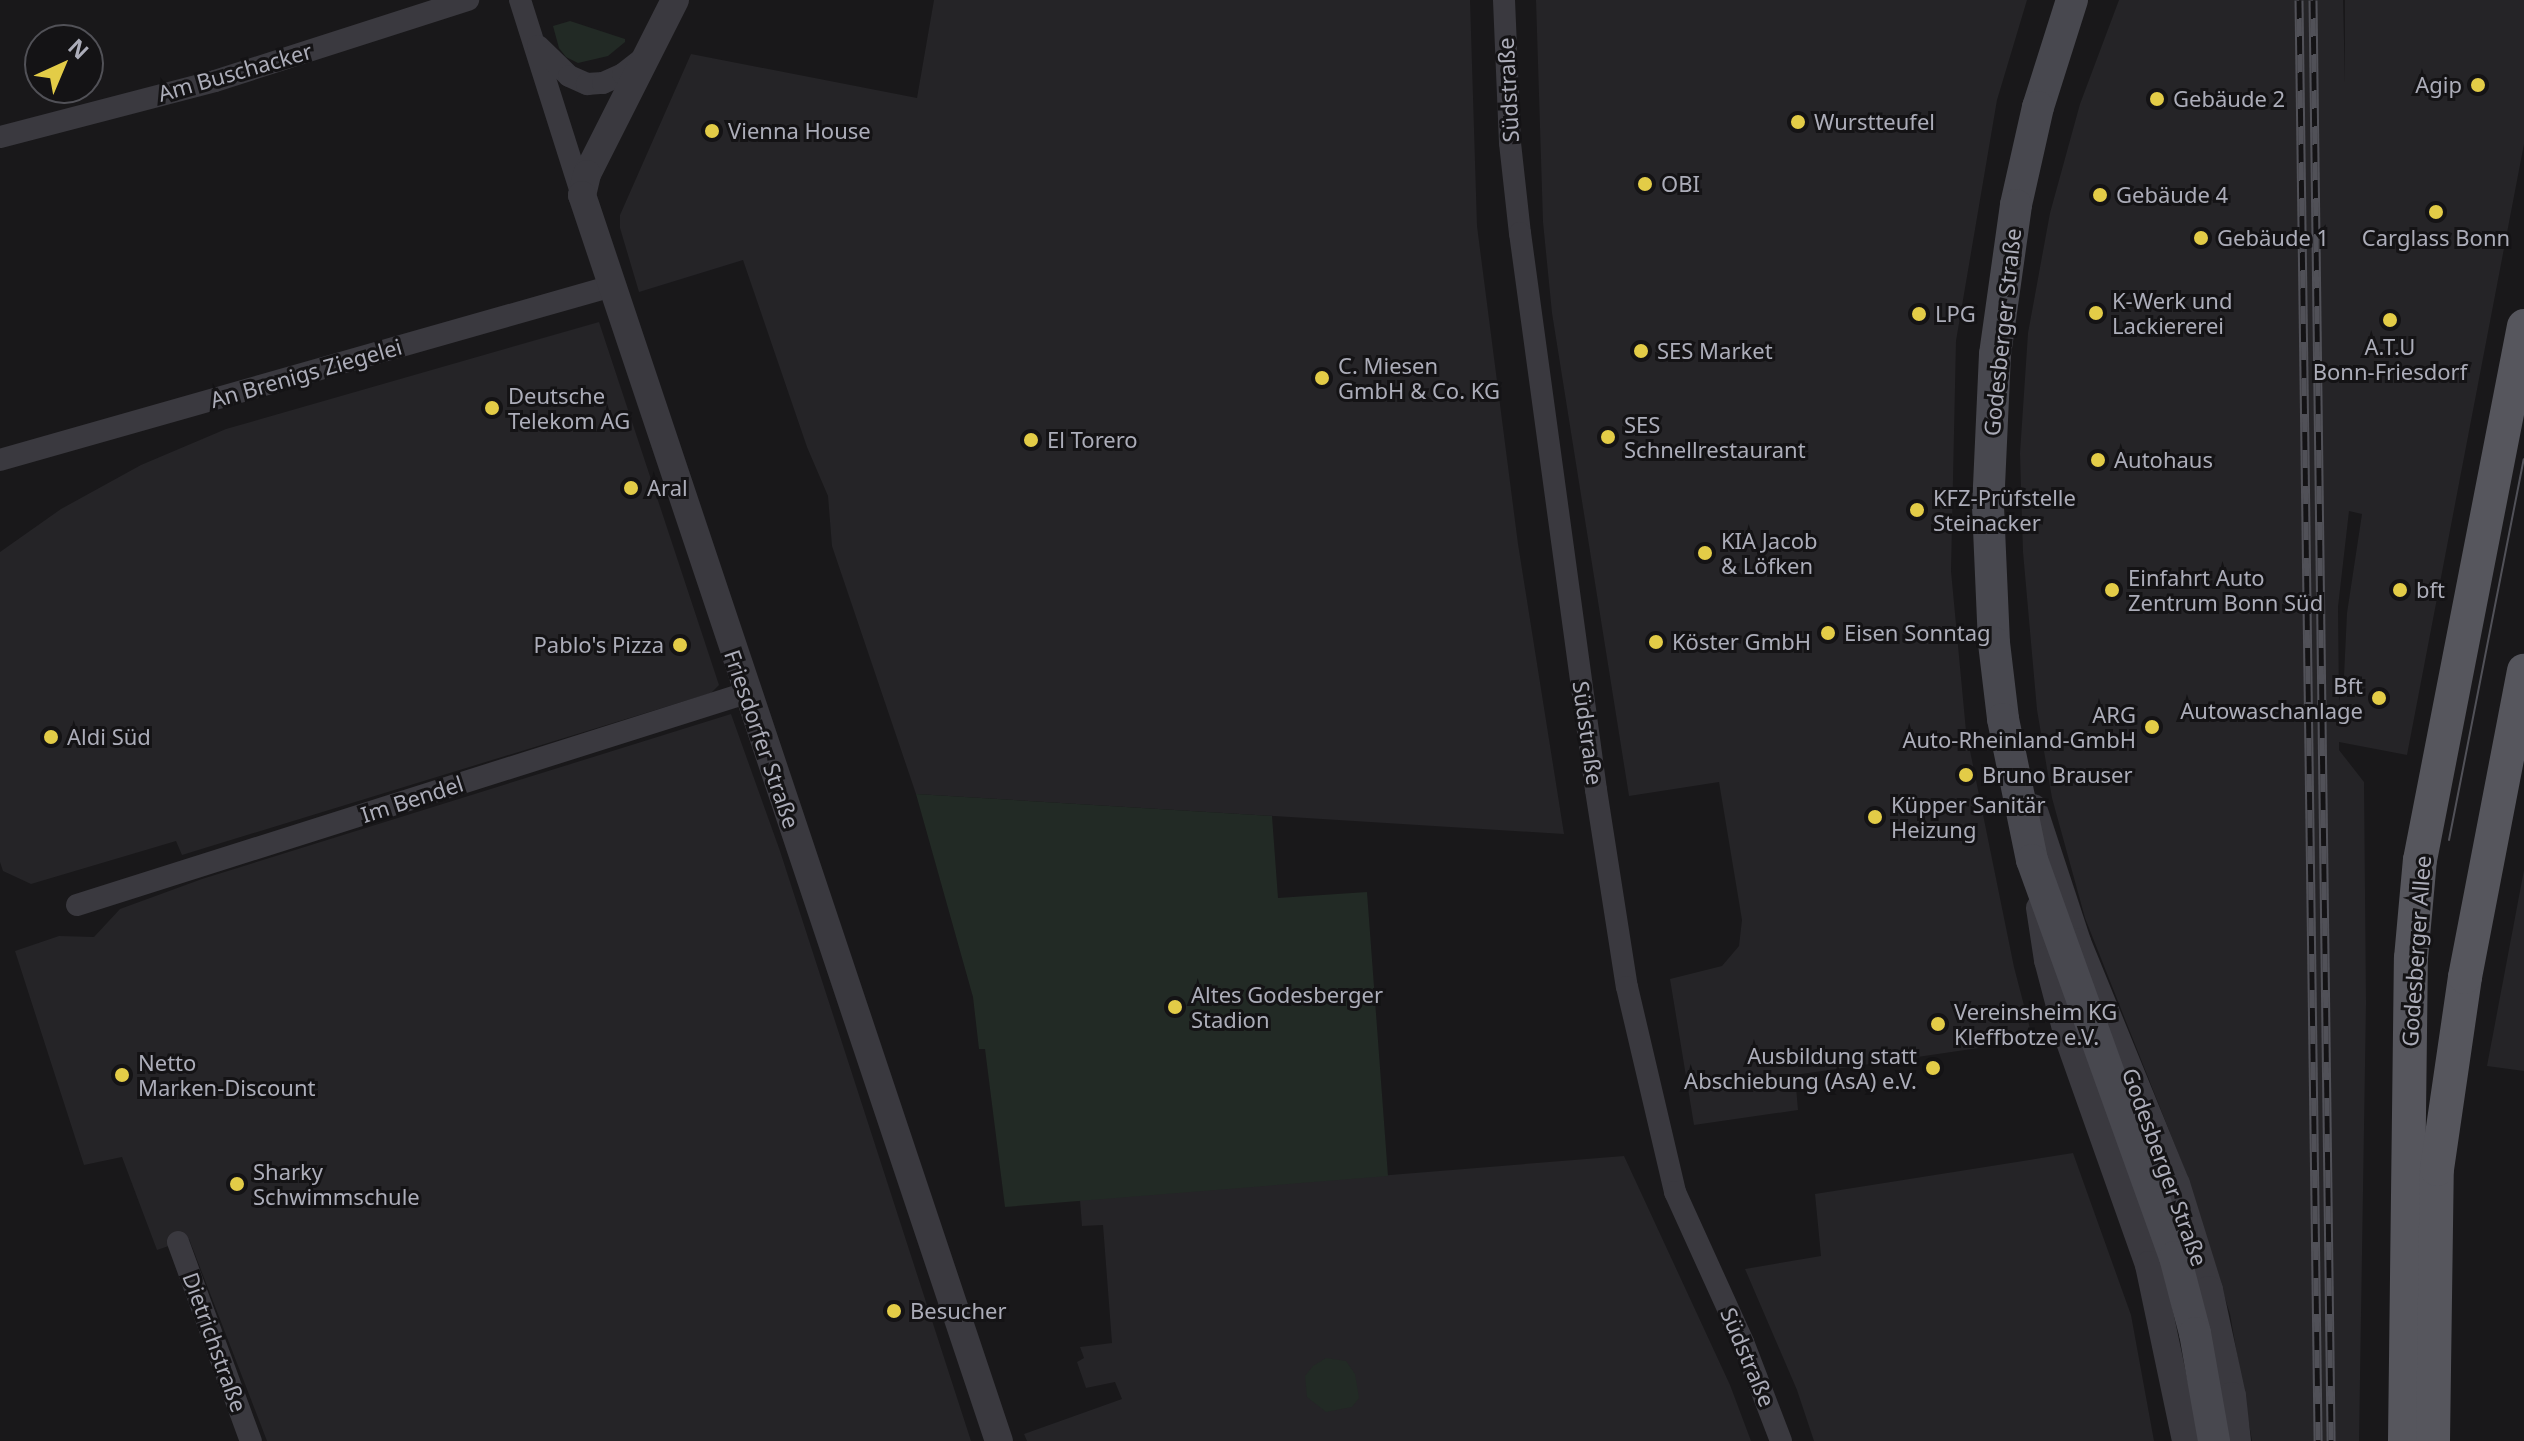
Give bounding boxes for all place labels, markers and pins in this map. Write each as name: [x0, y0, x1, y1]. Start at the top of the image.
place label: Agip: [2415, 72, 2462, 98]
marker: Agip: [2469, 76, 2487, 94]
place label: Gebäude 2: [2173, 86, 2285, 112]
marker: Gebäude 2: [2148, 90, 2166, 108]
place label: Wurstteufel: [1814, 109, 1935, 135]
marker: Wurstteufel: [1789, 113, 1807, 131]
place label: Vienna House: [728, 118, 871, 144]
marker: Vienna House: [703, 122, 721, 140]
place label: OBI: [1661, 171, 1700, 197]
marker: OBI: [1636, 175, 1654, 193]
place label: Gebäude 4: [2116, 182, 2228, 208]
marker: Gebäude 4: [2091, 186, 2109, 204]
marker: Carglass Bonn: [2427, 203, 2445, 221]
place label: Gebäude 1: [2217, 225, 2329, 251]
place label: Carglass Bonn: [2362, 225, 2510, 251]
marker: Gebäude 1: [2192, 229, 2210, 247]
place label: K-Werk und Lackiererei: [2112, 287, 2232, 338]
place label: LPG: [1935, 301, 1976, 327]
marker: K-Werk und Lackiererei: [2087, 304, 2105, 322]
marker: LPG: [1910, 305, 1928, 323]
marker: A.T.U Bonn-Friesdorf: [2381, 311, 2399, 329]
place label: A.T.U Bonn-Friesdorf: [2313, 333, 2467, 384]
place label: SES Market: [1657, 338, 1773, 364]
marker: SES Market: [1632, 342, 1650, 360]
place label: C. Miesen GmbH & Co. KG: [1338, 352, 1500, 404]
marker: C. Miesen GmbH & Co. KG: [1313, 369, 1331, 387]
place label: Deutsche Telekom AG: [508, 382, 630, 434]
marker: Deutsche Telekom AG: [483, 399, 501, 417]
place label: SES Schnellrestaurant: [1624, 411, 1806, 462]
place label: El Torero: [1047, 427, 1138, 453]
marker: SES Schnellrestaurant: [1599, 428, 1617, 446]
marker: El Torero: [1022, 431, 1040, 449]
place label: Autohaus: [2114, 447, 2213, 473]
marker: Autohaus: [2089, 451, 2107, 469]
place label: Aral: [647, 475, 688, 501]
marker: Aral: [622, 479, 640, 497]
place label: KFZ-Prüfstelle Steinacker: [1933, 484, 2076, 536]
marker: KFZ-Prüfstelle Steinacker: [1908, 501, 1926, 519]
place label: KIA Jacob & Löfken: [1721, 527, 1818, 578]
marker: KIA Jacob & Löfken: [1696, 544, 1714, 562]
place label: Einfahrt Auto Zentrum Bonn Süd: [2128, 564, 2323, 616]
place label: bft: [2416, 577, 2445, 603]
marker: Einfahrt Auto Zentrum Bonn Süd: [2103, 581, 2121, 599]
marker: bft: [2391, 581, 2409, 599]
place label: Eisen Sonntag: [1844, 620, 1991, 646]
marker: Eisen Sonntag: [1819, 624, 1837, 642]
place label: Köster GmbH: [1672, 629, 1811, 655]
place label: Pablo's Pizza: [533, 632, 664, 658]
marker: Köster GmbH: [1647, 633, 1665, 651]
marker: Pablo's Pizza: [671, 636, 689, 654]
place label: Bft Autowaschanlage: [2180, 672, 2363, 724]
marker: Bft Autowaschanlage: [2370, 689, 2388, 707]
place label: ARG Auto-Rheinland-GmbH: [1902, 701, 2136, 752]
marker: ARG Auto-Rheinland-GmbH: [2143, 718, 2161, 736]
place label: Aldi Süd: [67, 724, 151, 750]
marker: Aldi Süd: [42, 728, 60, 746]
place label: Bruno Brauser: [1982, 762, 2133, 788]
marker: Bruno Brauser: [1957, 766, 1975, 784]
place label: Küpper Sanitär Heizung: [1891, 791, 2046, 842]
marker: Küpper Sanitär Heizung: [1866, 808, 1884, 826]
place label: Altes Godesberger Stadion: [1191, 981, 1383, 1032]
marker: Altes Godesberger Stadion: [1166, 998, 1184, 1016]
place label: Vereinsheim KG Kleffbotze e.V.: [1954, 998, 2117, 1050]
marker: Vereinsheim KG Kleffbotze e.V.: [1929, 1015, 1947, 1033]
place label: Ausbildung statt Abschiebung (AsA) e.V.: [1684, 1042, 1917, 1094]
place label: Netto Marken-Discount: [138, 1049, 315, 1100]
marker: Ausbildung statt Abschiebung (AsA) e.V.: [1924, 1059, 1942, 1077]
marker: Netto Marken-Discount: [113, 1066, 131, 1084]
place label: Sharky Schwimmschule: [253, 1158, 420, 1210]
marker: Sharky Schwimmschule: [228, 1175, 246, 1193]
place label: Besucher: [910, 1298, 1006, 1324]
marker: Besucher: [885, 1302, 903, 1320]

